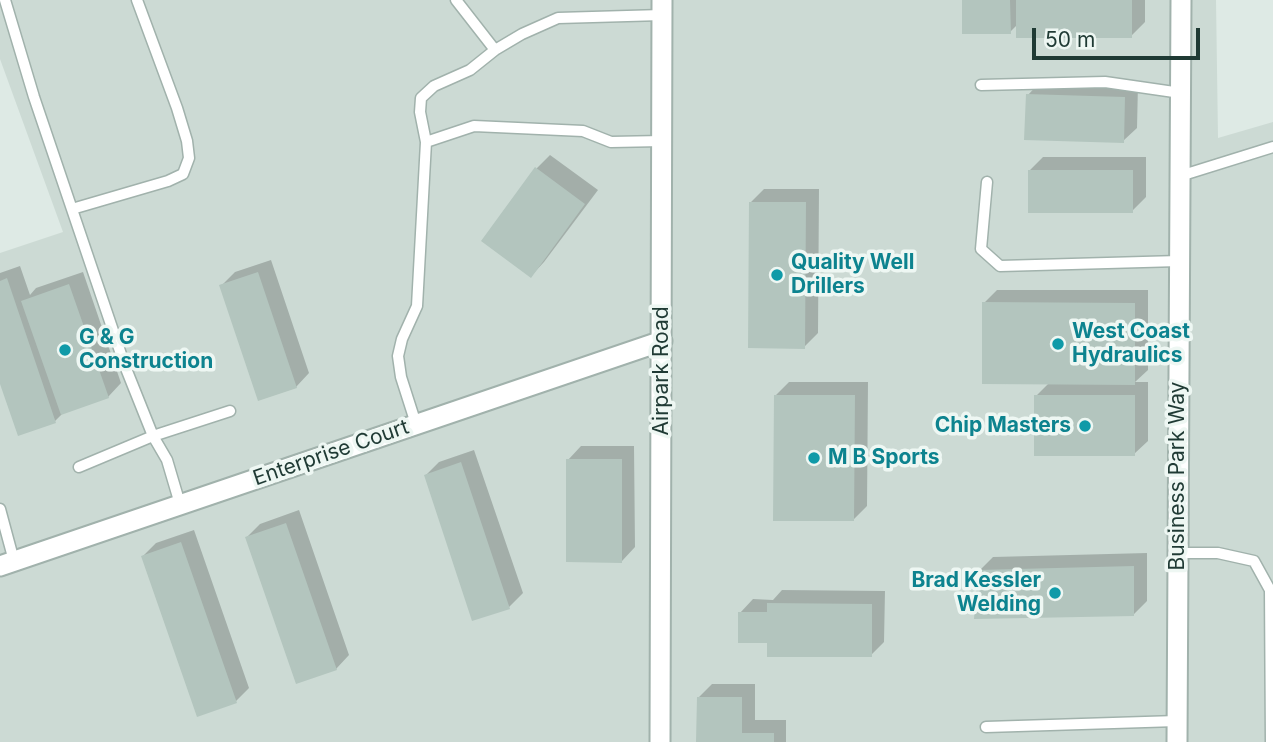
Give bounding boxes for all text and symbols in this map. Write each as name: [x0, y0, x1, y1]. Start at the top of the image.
scale bar: [1035, 14, 1203, 58]
text: 50 m: [1045, 27, 1095, 52]
place label: Quality Well Drillers: [791, 250, 914, 300]
marker: Quality Well Drillers: [769, 267, 785, 283]
street label: Airpark Road: [649, 306, 675, 436]
place label: West Coast Hydraulics: [1072, 319, 1190, 369]
place label: G & G Construction: [79, 325, 213, 375]
marker: West Coast Hydraulics: [1050, 336, 1066, 352]
marker: G & G Construction: [57, 342, 73, 358]
street label: Business Park Way: [1165, 382, 1191, 570]
place label: Chip Masters: [935, 413, 1071, 439]
street label: Enterprise Court: [250, 415, 412, 491]
marker: Chip Masters: [1077, 418, 1093, 434]
place label: M B Sports: [828, 445, 940, 471]
marker: M B Sports: [806, 450, 822, 466]
place label: Brad Kessler Welding: [911, 568, 1041, 618]
marker: Brad Kessler Welding: [1047, 585, 1063, 601]

